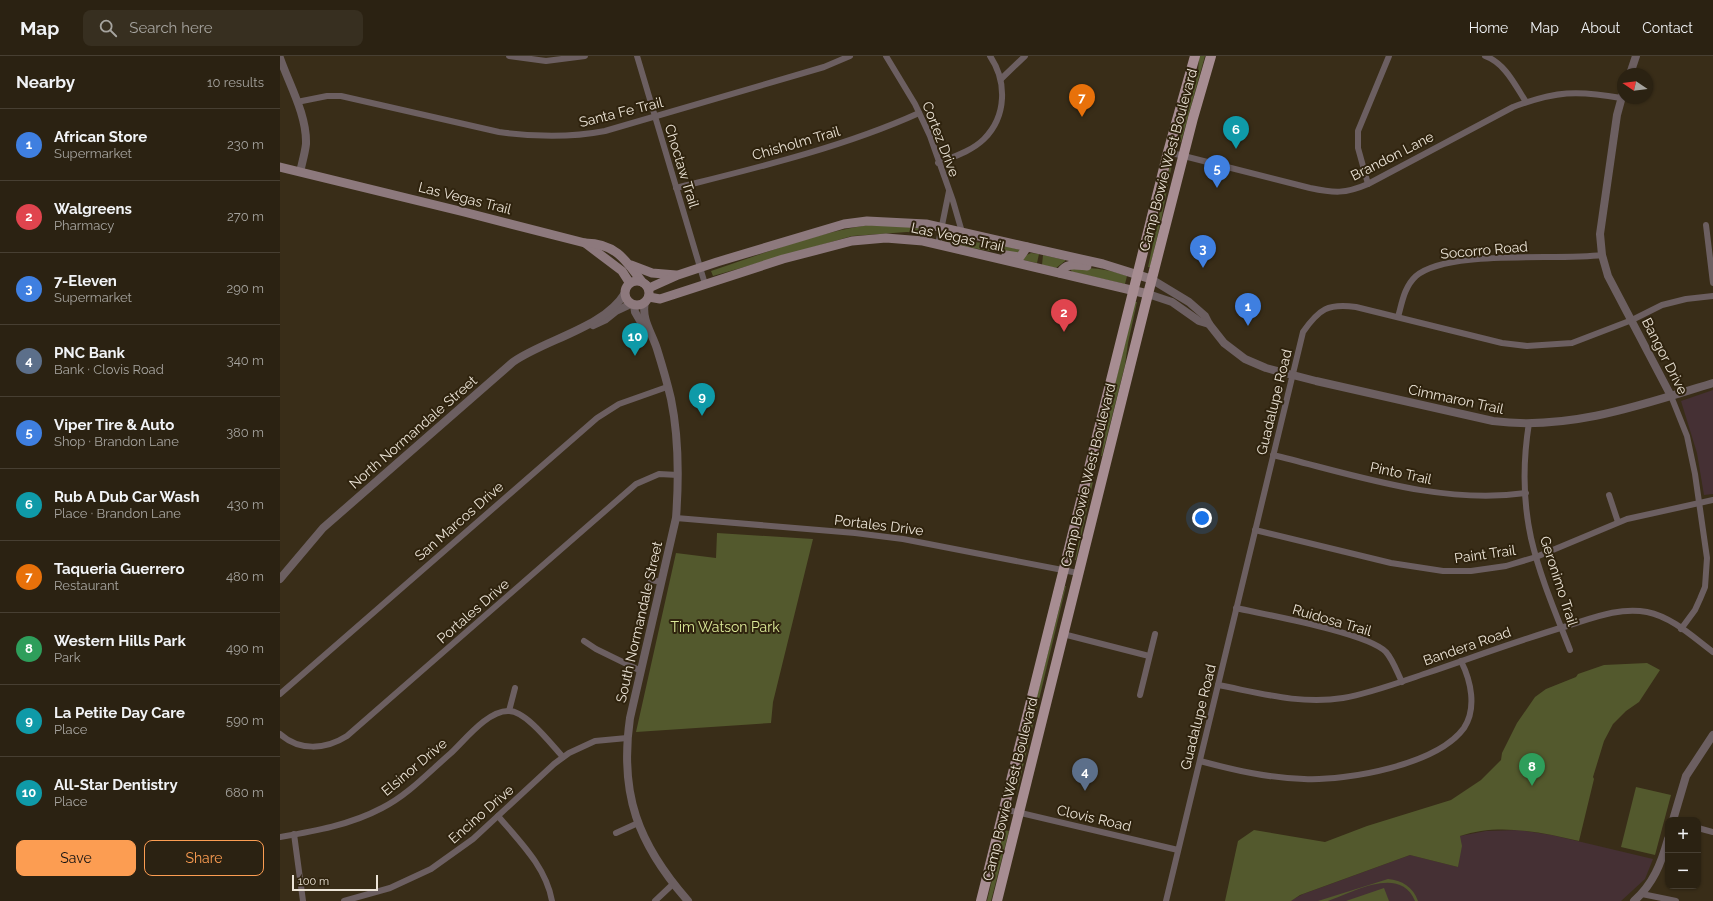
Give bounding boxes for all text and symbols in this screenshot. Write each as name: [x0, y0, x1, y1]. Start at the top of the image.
search box: [83, 10, 363, 46]
text: Map: [20, 17, 59, 39]
icon: search: [97, 17, 119, 39]
text: Search here: [129, 19, 213, 37]
text: Home: [1469, 20, 1508, 36]
text: Map: [1530, 20, 1559, 36]
text: About: [1581, 20, 1620, 36]
text: Contact: [1642, 20, 1693, 36]
street label: Camp Bowie West Boulevard: [1136, 67, 1200, 253]
north arrow: [1617, 68, 1653, 104]
text: Nearby: [16, 72, 75, 92]
text: 10 results: [207, 75, 264, 90]
pin: 7: [1069, 84, 1095, 117]
street label: Santa Fe Trail: [577, 94, 665, 130]
street label: Cortez Drive: [919, 99, 963, 179]
pin: 6: [1223, 116, 1249, 149]
street label: Choctaw Trail: [662, 122, 702, 210]
street label: Chisholm Trail: [750, 123, 842, 163]
text: African Store: [54, 128, 147, 146]
street label: Brandon Lane: [1348, 128, 1436, 184]
text: 1: [26, 137, 32, 152]
text: 230 m: [227, 137, 264, 152]
text: Supermarket: [54, 146, 132, 161]
pin: 5: [1204, 155, 1230, 188]
street label: Las Vegas Trail: [417, 179, 513, 217]
text: Walgreens: [54, 200, 132, 218]
text: 2: [25, 209, 33, 224]
text: 270 m: [227, 209, 264, 224]
text: Pharmacy: [54, 218, 114, 233]
street label: Las Vegas Trail: [910, 219, 1006, 255]
pin: 3: [1190, 235, 1216, 268]
street label: Socorro Road: [1440, 238, 1528, 262]
text: 7-Eleven: [54, 272, 117, 290]
text: 3: [25, 281, 33, 296]
text: 290 m: [226, 281, 264, 296]
text: Supermarket: [54, 290, 132, 305]
pin: 1: [1235, 293, 1261, 326]
pin: 2: [1051, 299, 1077, 332]
street label: Bangor Drive: [1639, 315, 1691, 397]
pin: 10: [622, 323, 648, 356]
text: PNC Bank: [54, 344, 125, 362]
street label: Guadalupe Road: [1253, 347, 1295, 457]
text: 4: [25, 353, 33, 368]
text: 340 m: [227, 353, 264, 368]
text: Bank · Clovis Road: [54, 362, 164, 377]
street label: North Normandale Street: [346, 372, 480, 492]
street label: Cimmaron Trail: [1407, 381, 1505, 417]
street label: Camp Bowie West Boulevard: [1057, 382, 1119, 568]
pin: 9: [689, 383, 715, 416]
text: Viper Tire & Auto: [54, 416, 174, 434]
text: 5: [25, 425, 33, 440]
text: 380 m: [226, 425, 264, 440]
text: Shop · Brandon Lane: [54, 434, 179, 449]
street label: Pinto Trail: [1369, 459, 1433, 487]
street label: San Marcos Drive: [411, 478, 507, 564]
text: Rub A Dub Car Wash: [54, 488, 200, 506]
text: 6: [25, 497, 33, 512]
text: 430 m: [227, 497, 264, 512]
text: Place · Brandon Lane: [54, 506, 181, 521]
your location: [1192, 508, 1212, 528]
street label: Portales Drive: [833, 512, 925, 538]
street label: Geronimo Trail: [1537, 534, 1581, 628]
street label: South Normandale Street: [613, 540, 665, 704]
street label: Paint Trail: [1453, 542, 1517, 566]
text: Taqueria Guerrero: [54, 560, 185, 578]
text: 7: [25, 569, 33, 584]
text: 480 m: [226, 569, 264, 584]
street label: Portales Drive: [434, 575, 512, 647]
text: Restaurant: [54, 578, 119, 593]
street label: Ruidosa Trail: [1291, 601, 1374, 639]
park label: Tim Watson Park: [670, 619, 780, 635]
street label: Bandera Road: [1421, 624, 1513, 668]
text: Western Hills Park: [54, 632, 186, 650]
text: 8: [25, 641, 33, 656]
text: 490 m: [226, 641, 264, 656]
text: Park: [54, 650, 81, 665]
street label: Guadalupe Road: [1177, 662, 1219, 772]
street label: Camp Bowie West Boulevard: [979, 696, 1041, 882]
text: La Petite Day Care: [54, 704, 185, 722]
text: 9: [25, 713, 33, 728]
text: 590 m: [226, 713, 264, 728]
text: Place: [54, 722, 87, 737]
street label: Elsinor Drive: [378, 735, 450, 799]
pin: 8: [1519, 753, 1545, 786]
pin: 4: [1072, 758, 1098, 791]
text: All-Star Dentistry: [54, 776, 178, 794]
street label: Encino Drive: [445, 781, 517, 847]
text: 10: [22, 785, 36, 800]
text: 680 m: [225, 785, 264, 800]
text: Place: [54, 794, 87, 809]
street label: Clovis Road: [1055, 802, 1133, 834]
map controls: [1665, 817, 1701, 889]
button: +: [1665, 817, 1701, 853]
button: Save: [16, 840, 136, 876]
button: Share: [144, 840, 264, 876]
button: −: [1665, 853, 1701, 889]
scale bar: [292, 873, 378, 892]
text: 100 m: [298, 875, 329, 888]

